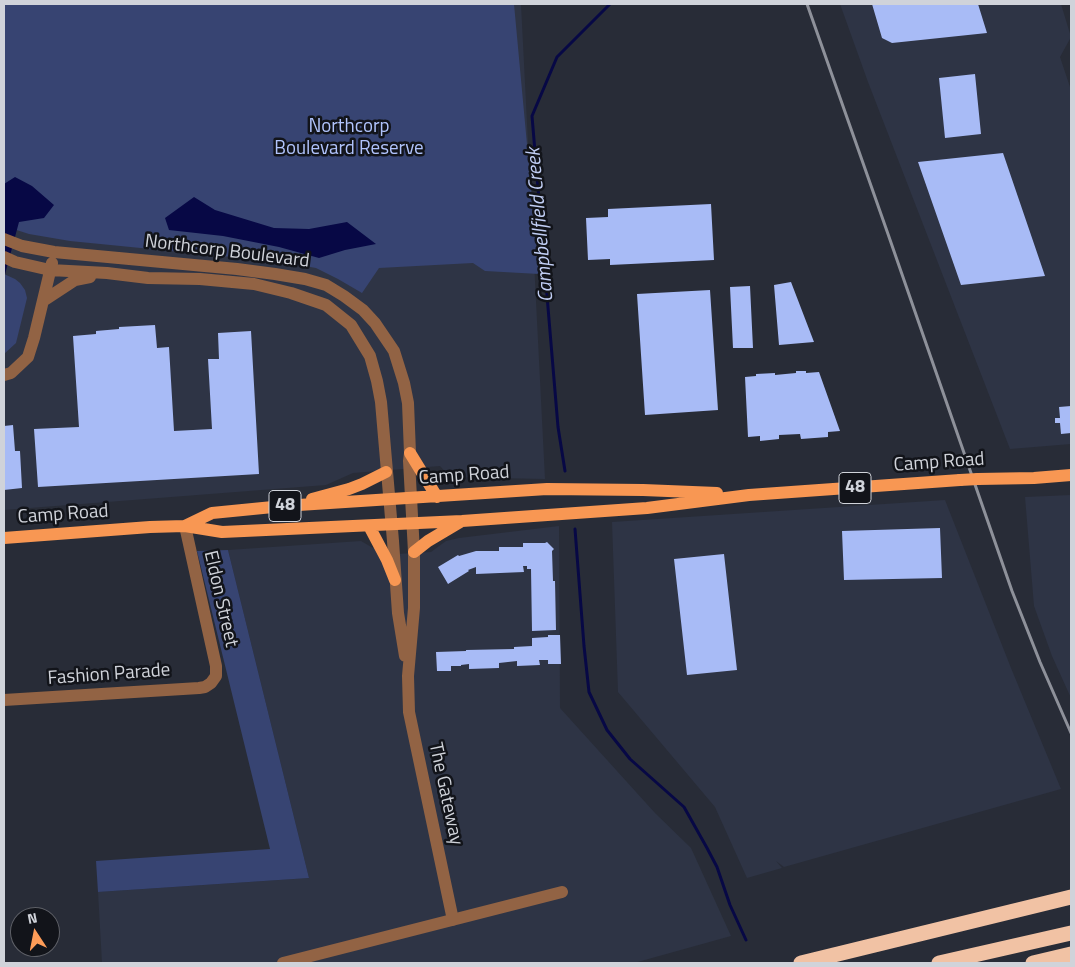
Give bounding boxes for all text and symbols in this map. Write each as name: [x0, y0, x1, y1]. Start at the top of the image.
park label: Northcorp Boulevard Reserve: [274, 116, 424, 160]
water label: Campbellfield Creek: [522, 147, 560, 303]
street label: Northcorp Boulevard: [143, 231, 311, 273]
street label: Camp Road: [893, 448, 985, 478]
street label: Camp Road: [418, 461, 510, 491]
road number: 48: [839, 472, 871, 503]
road number: 48: [269, 491, 301, 522]
street label: Camp Road: [17, 500, 109, 530]
street label: Eldon Street: [198, 549, 242, 649]
street label: Fashion Parade: [47, 659, 171, 691]
street label: The Gateway: [423, 741, 467, 847]
north arrow: [10, 907, 60, 957]
text: N: [25, 907, 39, 929]

